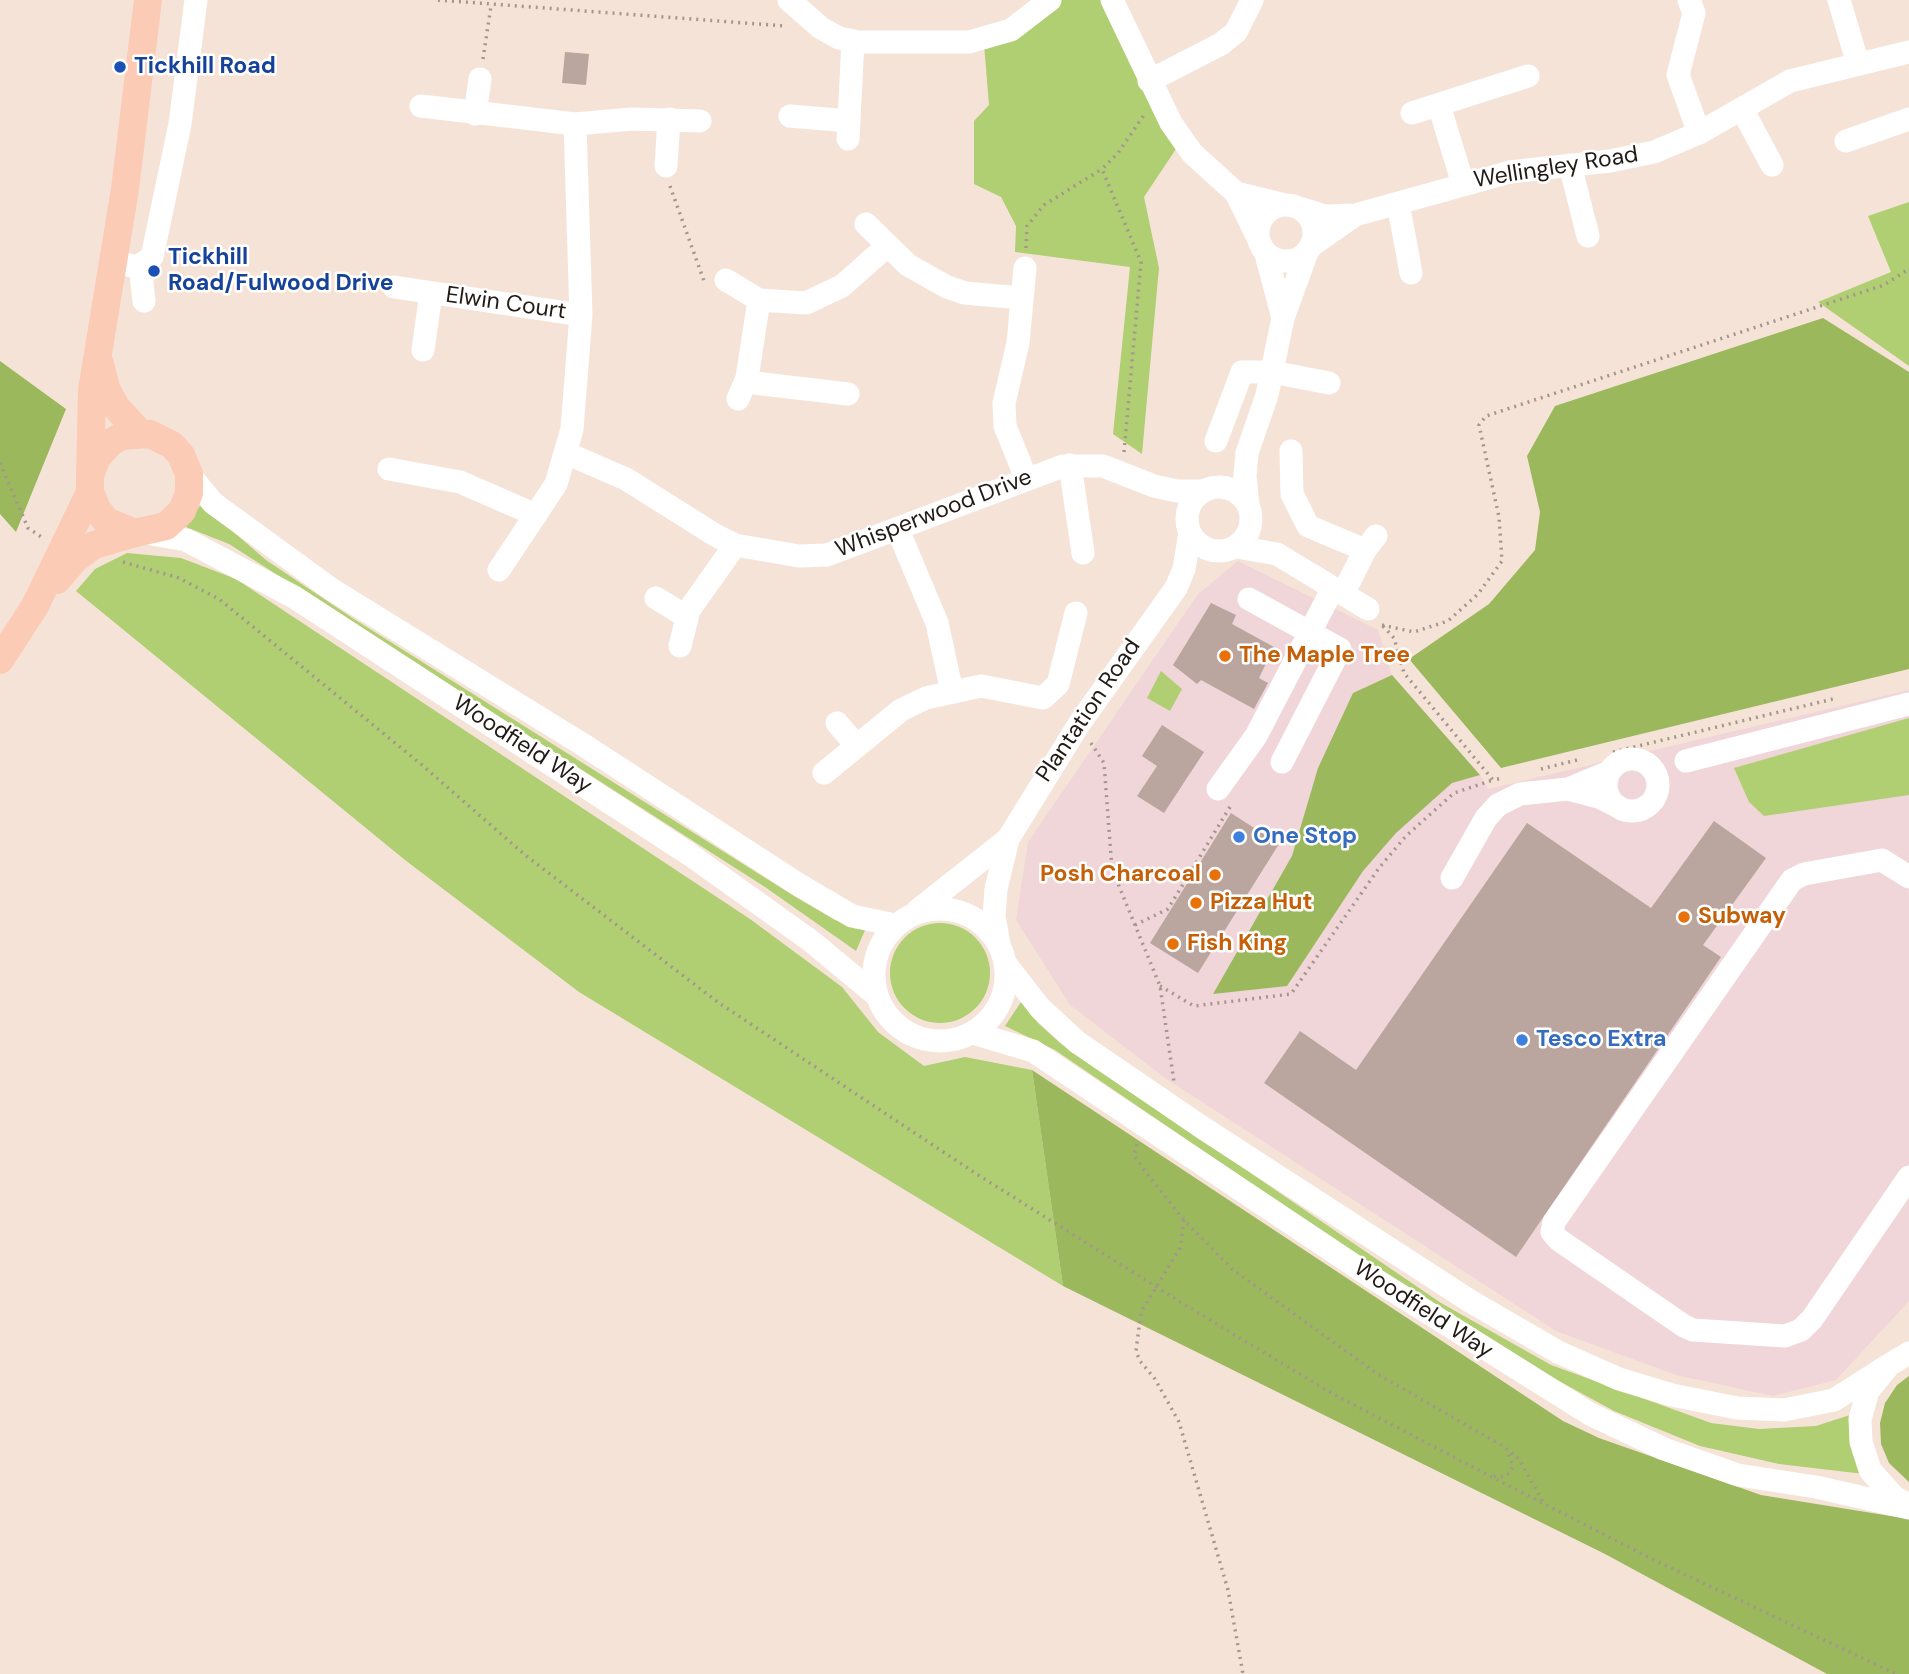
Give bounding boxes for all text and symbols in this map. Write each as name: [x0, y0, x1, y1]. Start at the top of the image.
place label: Tickhill Road: [134, 53, 276, 81]
marker: Tickhill Road: [112, 59, 128, 75]
street label: Wellingley Road: [1472, 141, 1640, 195]
place label: Tickhill Road/Fulwood Drive: [168, 244, 394, 298]
marker: Tickhill Road/Fulwood Drive: [146, 263, 162, 279]
street label: Elwin Court: [444, 282, 568, 326]
street label: Whisperwood Drive: [832, 464, 1036, 564]
street label: Plantation Road: [1031, 634, 1147, 788]
place label: The Maple Tree: [1239, 642, 1410, 670]
marker: The Maple Tree: [1217, 648, 1233, 664]
street label: Woodfield Way: [447, 690, 597, 800]
place label: One Stop: [1253, 823, 1357, 851]
marker: One Stop: [1231, 829, 1247, 845]
place label: Posh Charcoal: [1040, 861, 1201, 889]
marker: Posh Charcoal: [1207, 867, 1223, 883]
place label: Pizza Hut: [1210, 889, 1312, 917]
marker: Pizza Hut: [1188, 895, 1204, 911]
place label: Subway: [1698, 903, 1786, 931]
marker: Subway: [1676, 909, 1692, 925]
place label: Fish King: [1187, 930, 1287, 958]
marker: Fish King: [1165, 936, 1181, 952]
place label: Tesco Extra: [1536, 1026, 1667, 1054]
marker: Tesco Extra: [1514, 1032, 1530, 1048]
street label: Woodfield Way: [1348, 1255, 1498, 1365]

